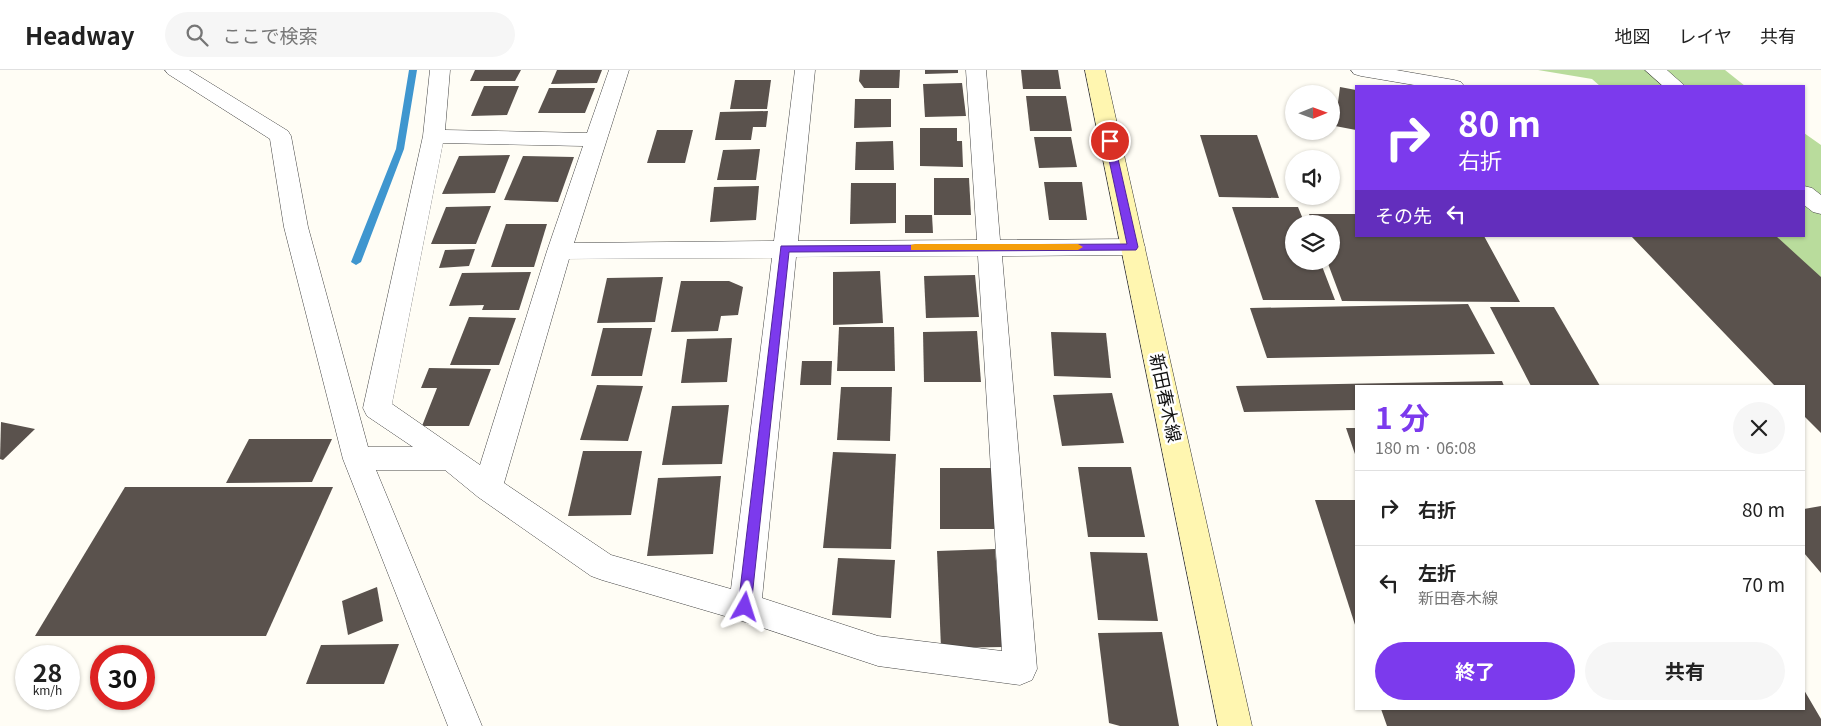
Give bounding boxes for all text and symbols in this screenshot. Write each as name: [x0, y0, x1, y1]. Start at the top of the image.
search box: [165, 12, 515, 57]
text: Headway: [25, 17, 135, 52]
icon: search: [183, 21, 211, 49]
text: ここで検索: [223, 21, 318, 48]
text: 地図: [1615, 22, 1651, 48]
text: レイヤ: [1679, 22, 1732, 48]
text: 共有: [1760, 22, 1796, 48]
north arrow: [1285, 85, 1340, 140]
map controls: [1285, 85, 1340, 270]
text: 80 m: [1458, 96, 1541, 147]
icon: right: [1375, 105, 1440, 170]
pin: [1089, 120, 1131, 162]
icon: arrive: [1096, 127, 1124, 155]
text: 右折: [1458, 143, 1502, 175]
button: sound: [1285, 150, 1340, 205]
icon: left: [1442, 200, 1470, 228]
text: その先: [1375, 201, 1432, 228]
button: layers: [1285, 215, 1340, 270]
street label: 新田春木線: [1145, 351, 1189, 444]
text: 1 分: [1375, 394, 1430, 438]
button: close: [1733, 402, 1785, 454]
text: 180 m · 06:08: [1375, 435, 1476, 459]
icon: right: [1375, 494, 1403, 522]
text: 右折: [1418, 495, 1456, 522]
text: 80 m: [1742, 495, 1785, 522]
text: 左折: [1418, 558, 1456, 585]
icon: left: [1375, 569, 1403, 597]
text: 70 m: [1742, 570, 1785, 597]
position arrow: [718, 580, 770, 632]
text: 新田春木線: [1418, 585, 1498, 609]
button: 終了: [1375, 642, 1575, 700]
button: 共有: [1585, 642, 1785, 700]
speed limit sign: 30: [90, 645, 155, 710]
text: 28: [33, 653, 62, 689]
text: km/h: [33, 681, 62, 698]

